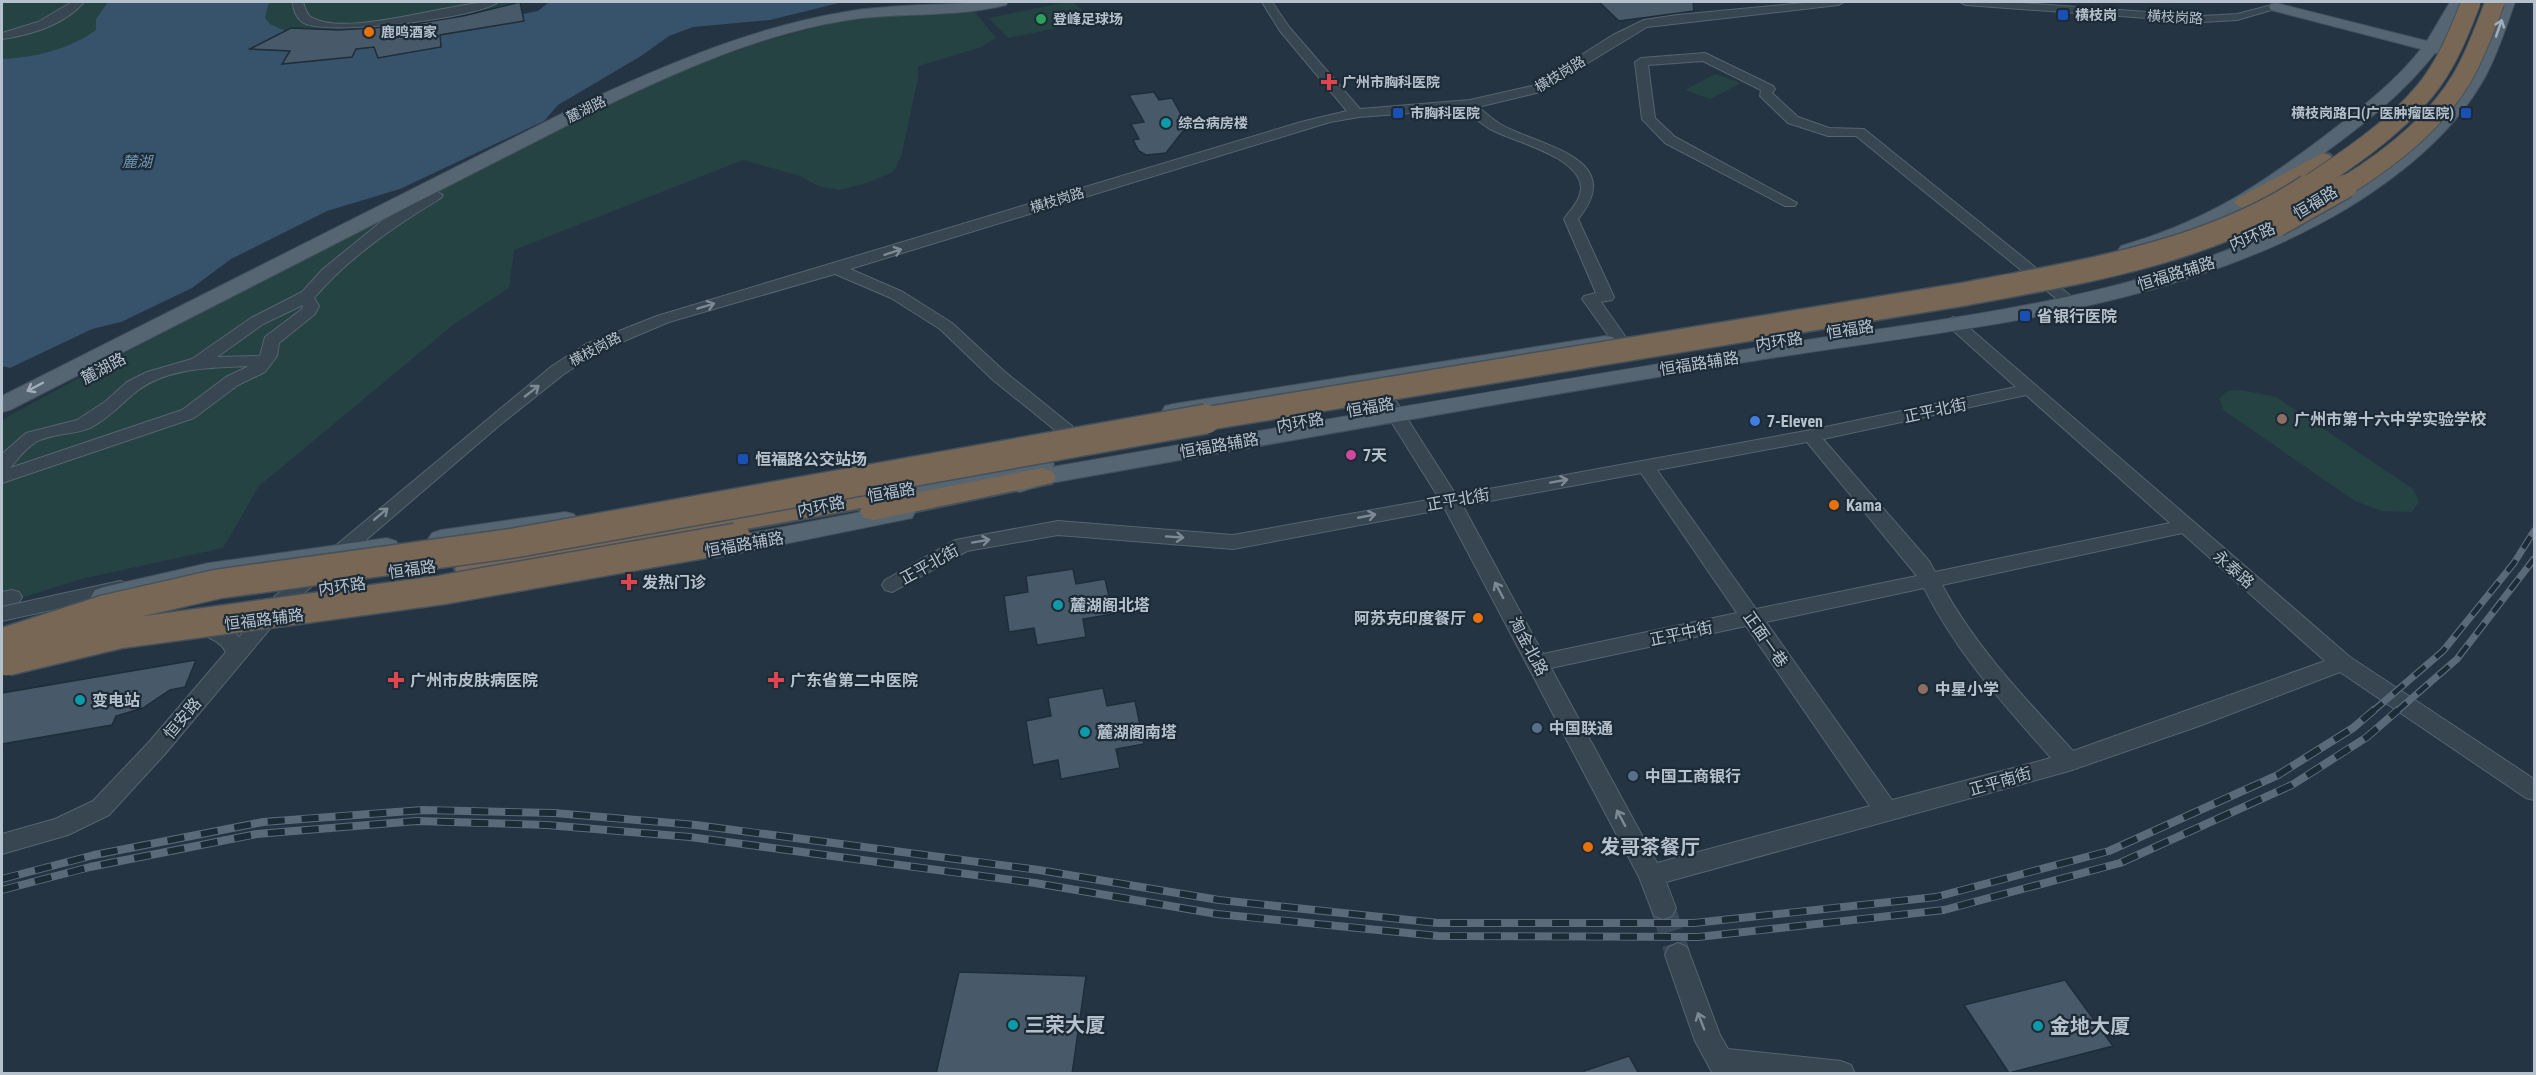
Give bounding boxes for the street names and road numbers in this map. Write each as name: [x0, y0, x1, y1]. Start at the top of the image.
street label: 横枝岗路: [2147, 8, 2203, 26]
street label: 横枝岗路: [1532, 53, 1588, 95]
street label: 麓湖路: [564, 93, 608, 125]
street label: 恒福路: [2290, 182, 2341, 223]
street label: 横枝岗路: [1028, 184, 1086, 216]
street label: 内环路: [2226, 218, 2278, 255]
street label: 恒福路辅路: [2135, 253, 2217, 294]
street label: 恒福路: [1825, 316, 1875, 343]
street label: 内环路: [1754, 328, 1804, 355]
street label: 横枝岗路: [567, 329, 623, 369]
street label: 恒福路辅路: [1658, 348, 1740, 379]
street label: 麓湖路: [78, 349, 129, 388]
street label: 恒福路: [1345, 394, 1395, 421]
street label: 正平北街: [1902, 395, 1968, 426]
street label: 内环路: [1275, 409, 1325, 436]
street label: 恒福路辅路: [1178, 429, 1260, 462]
street label: 恒福路: [866, 479, 916, 506]
street label: 正平北街: [1425, 485, 1491, 514]
street label: 内环路: [796, 493, 846, 520]
street label: 恒福路辅路: [703, 528, 785, 561]
street label: 正平北街: [897, 541, 962, 588]
street label: 永泰路: [2209, 546, 2258, 592]
street label: 恒福路: [387, 557, 437, 582]
street label: 内环路: [317, 574, 367, 599]
street label: 恒福路辅路: [223, 605, 305, 634]
street label: 正面一巷: [1739, 608, 1792, 671]
street label: 淘金北路: [1505, 614, 1552, 679]
street label: 正平中街: [1648, 618, 1714, 649]
street label: 恒安路: [160, 694, 205, 743]
street label: 正平南街: [1967, 764, 2034, 799]

